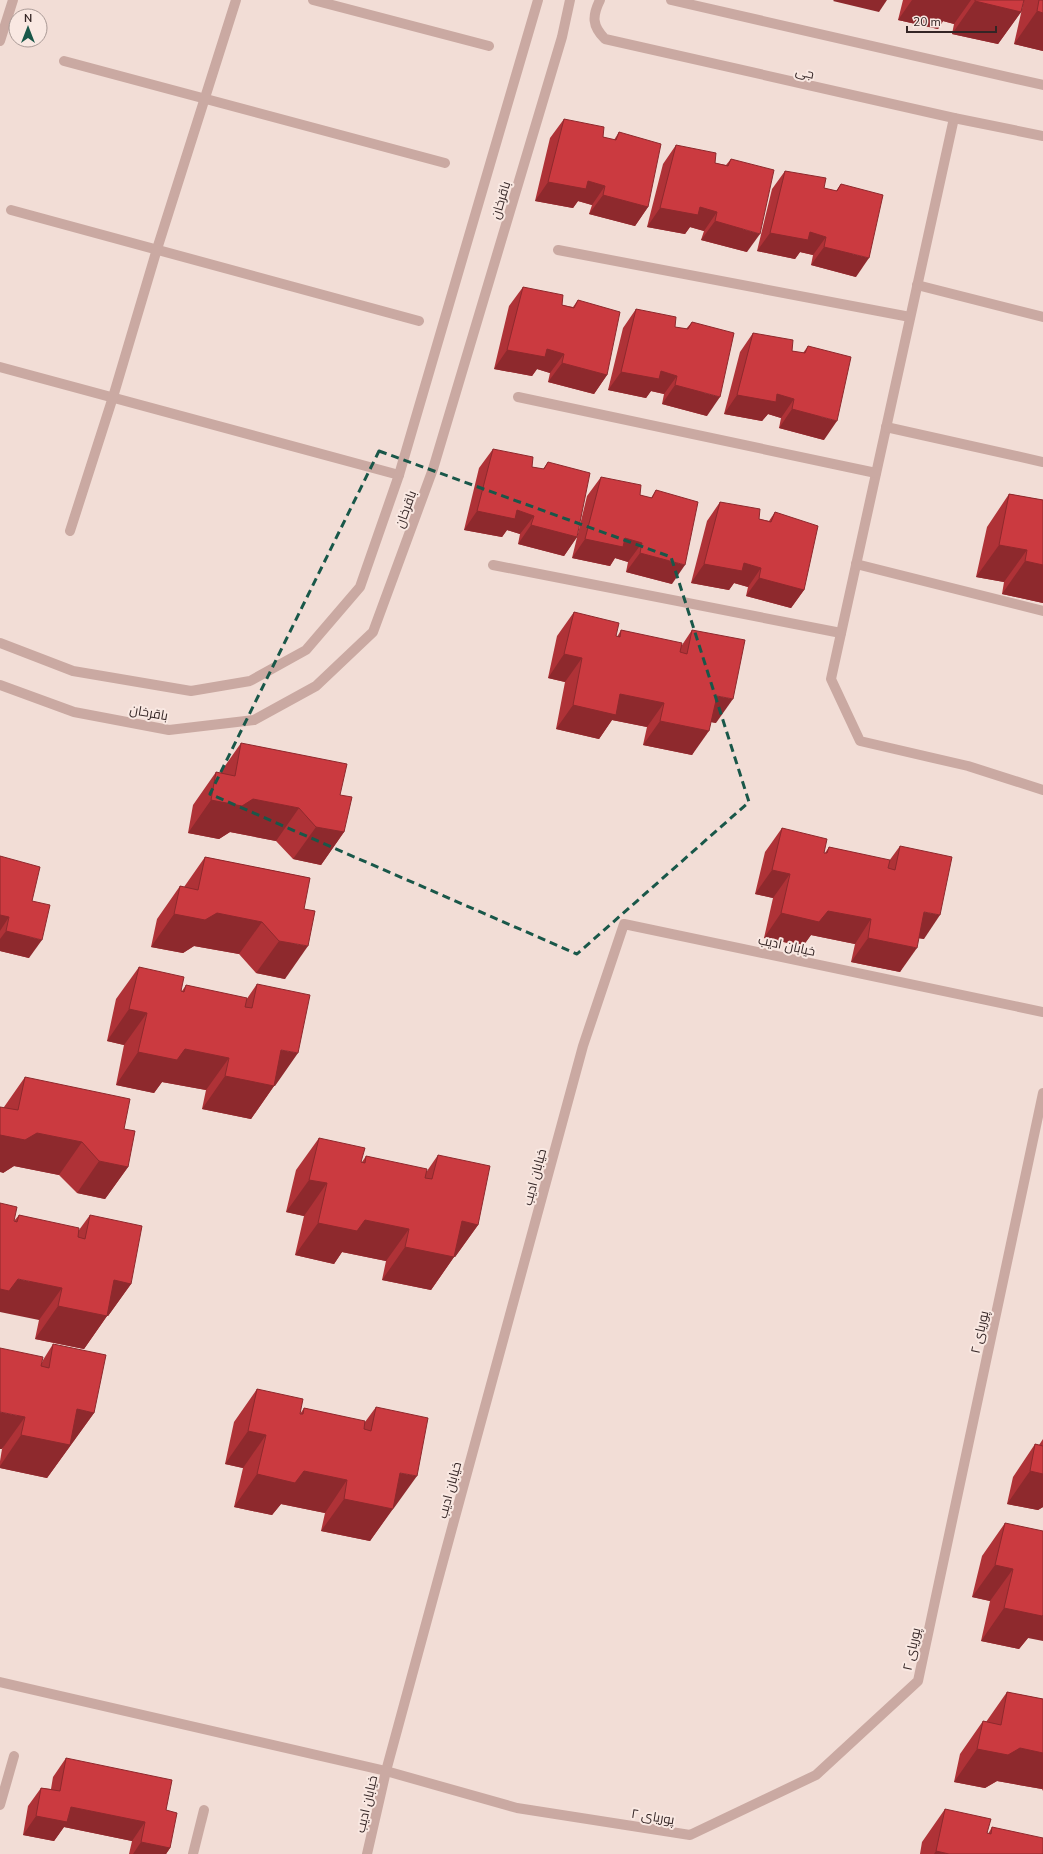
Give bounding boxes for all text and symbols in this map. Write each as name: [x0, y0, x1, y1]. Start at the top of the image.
north arrow: [8, 8, 48, 48]
scale bar: [907, 8, 996, 34]
text: N: [24, 11, 32, 26]
text: 20 m: [913, 14, 941, 30]
street label: جی: [794, 62, 816, 84]
street label: باقرخان: [487, 179, 515, 221]
street label: باقرخان: [391, 488, 421, 531]
street label: باقرخان: [128, 701, 170, 725]
street label: خیابان ادیب: [757, 931, 817, 961]
street label: خیابان ادیب: [519, 1147, 551, 1208]
street label: پوریای ۲: [967, 1309, 993, 1355]
street label: خیابان ادیب: [434, 1460, 466, 1521]
street label: پوریای ۲: [899, 1626, 925, 1672]
street label: خیابان ادیب: [352, 1774, 382, 1835]
street label: پوریای ۲: [630, 1805, 676, 1829]

